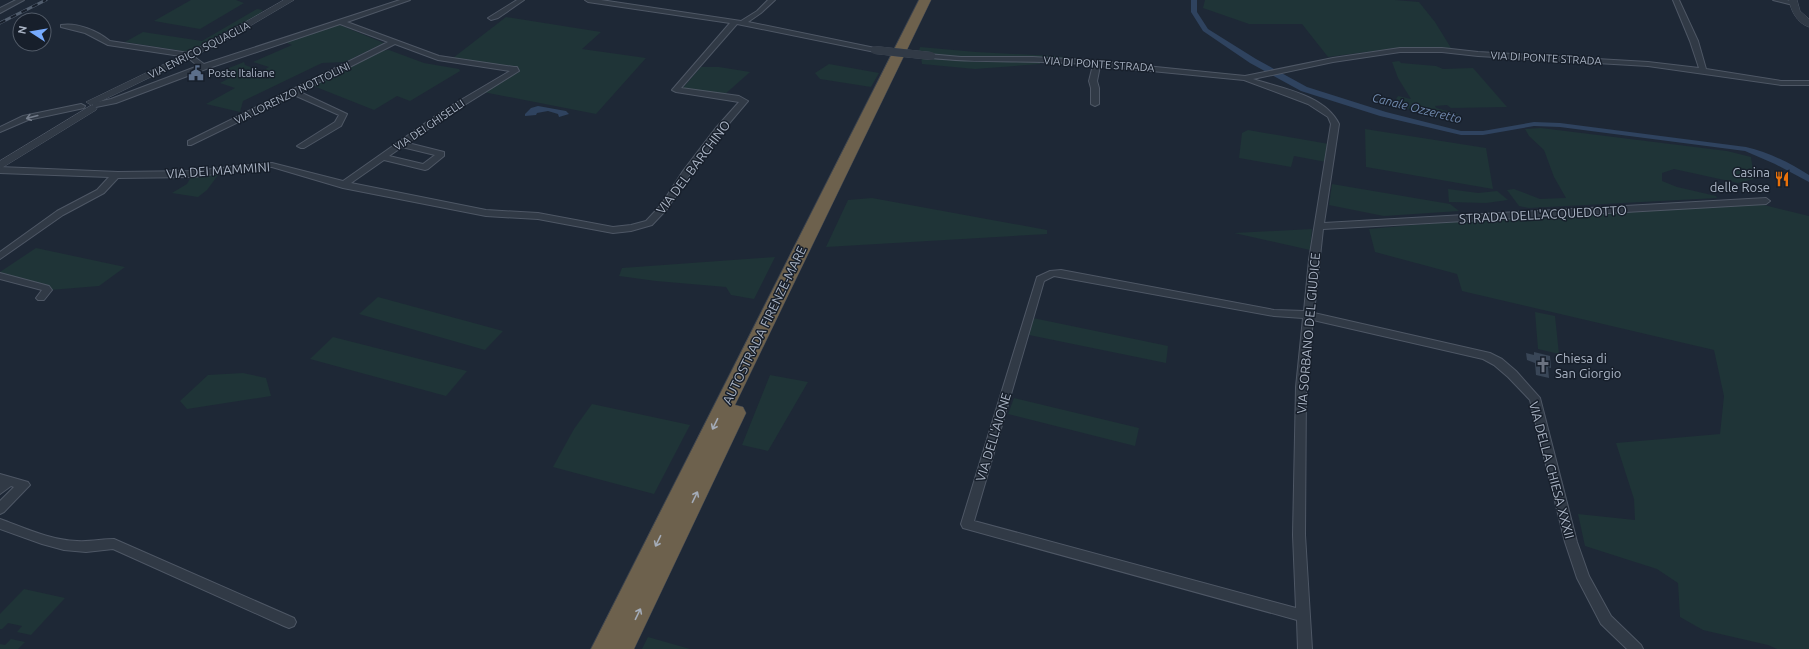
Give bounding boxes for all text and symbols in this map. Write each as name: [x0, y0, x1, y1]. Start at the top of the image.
north arrow: [12, 12, 52, 52]
street label: VIA ENRICO SQUAGLIA: [146, 19, 253, 81]
text: N: [15, 25, 29, 35]
street label: VIA DI PONTE STRADA: [1490, 49, 1603, 67]
street label: VIA DI PONTE STRADA: [1043, 54, 1156, 74]
street label: VIA LORENZO NOTTOLINI: [232, 60, 352, 126]
public building icon: Poste Italiane: [187, 64, 205, 82]
place label: Poste Italiane: [208, 67, 275, 79]
water label: Canale Ozzeretto: [1371, 91, 1463, 125]
street label: VIA DEI GHISELLI: [391, 97, 467, 153]
one-way arrow: [25, 114, 38, 121]
street label: VIA DEL BARCHINO: [653, 117, 733, 217]
street label: VIA DEI MAMMINI: [166, 159, 270, 181]
place label: Casina delle Rose: [1710, 165, 1770, 194]
restaurant icon: Casina delle Rose: [1773, 170, 1791, 188]
street label: STRADA DELL'ACQUEDOTTO: [1459, 203, 1627, 226]
street label: AUTOSTRADA FIRENZE-MARE: [720, 244, 808, 406]
street label: VIA SORBANO DEL GIUDICE: [1294, 252, 1322, 414]
place label: Chiesa di San Giorgio: [1555, 351, 1621, 380]
church icon: Chiesa di San Giorgio: [1534, 356, 1552, 374]
street label: VIA DELL'AIONE: [973, 391, 1013, 483]
street label: VIA DELLA CHIESA XXXII: [1527, 400, 1577, 540]
one-way arrow: [711, 418, 718, 430]
one-way arrow: [692, 491, 699, 503]
one-way arrow: [654, 534, 661, 546]
one-way arrow: [635, 608, 642, 620]

